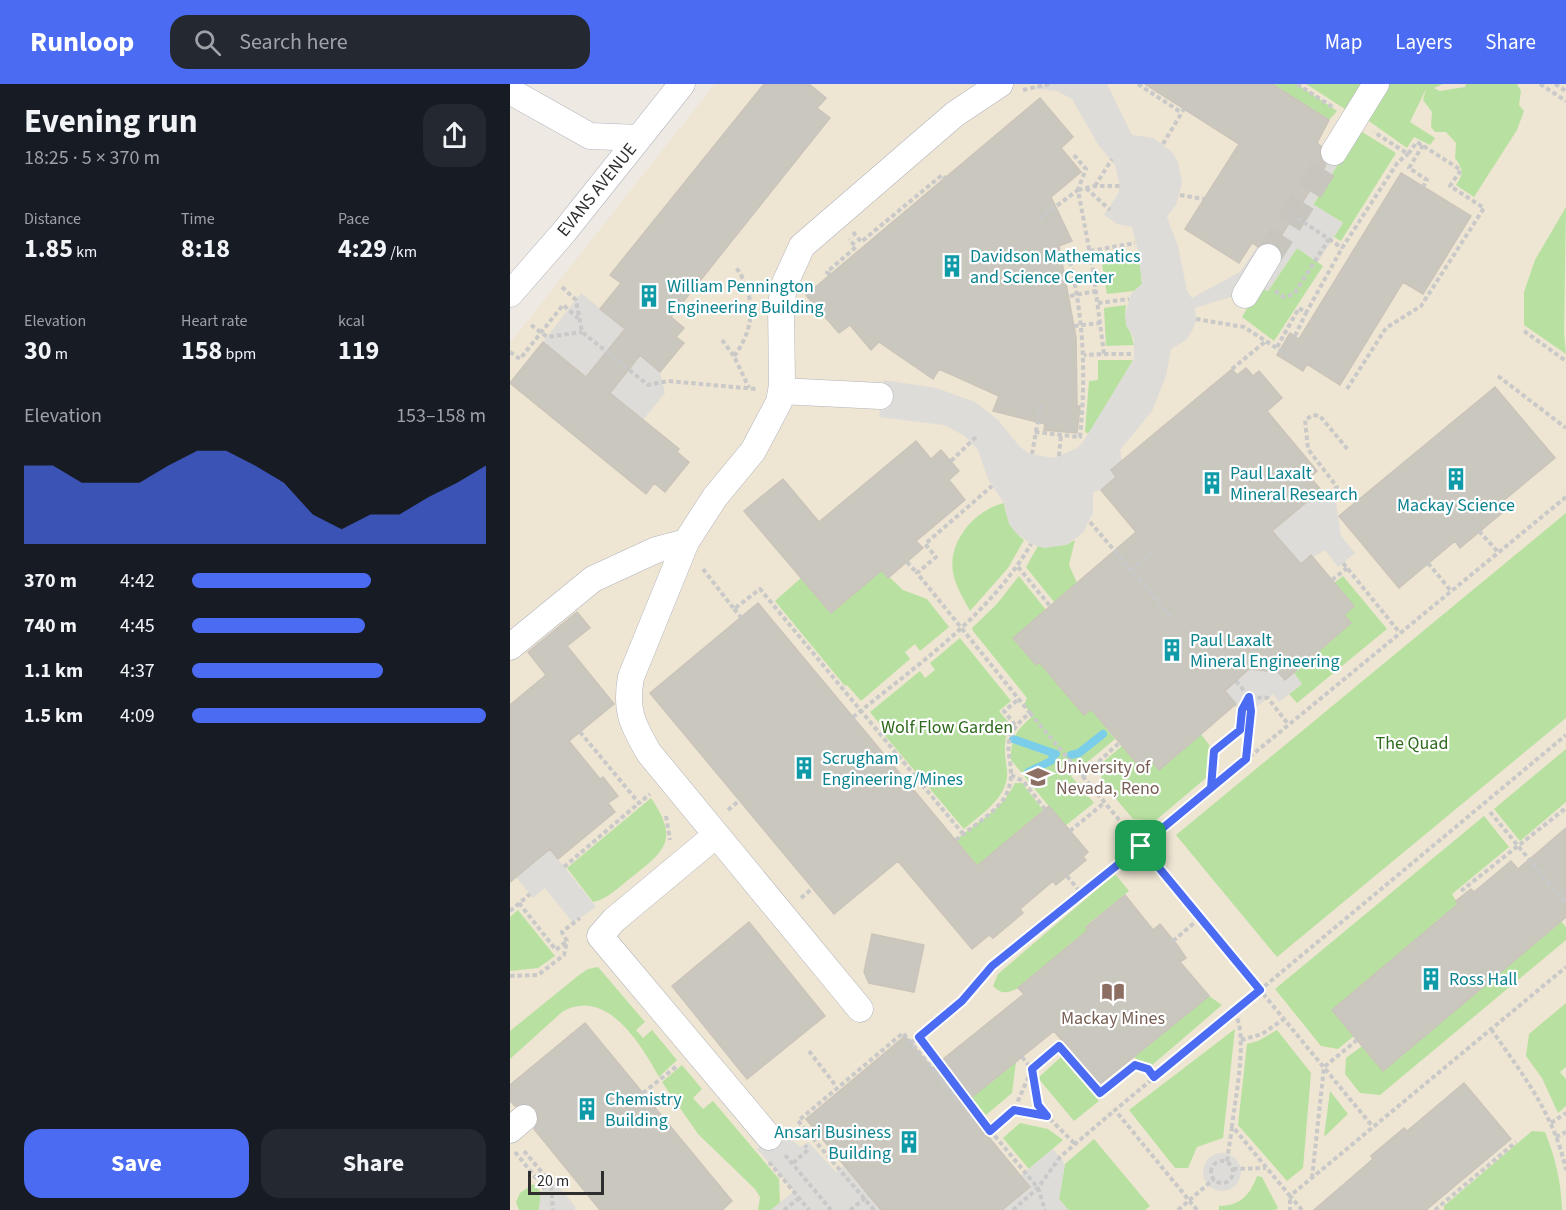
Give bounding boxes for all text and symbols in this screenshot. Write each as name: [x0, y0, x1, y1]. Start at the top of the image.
search box: [170, 15, 590, 69]
text: Runloop: [30, 22, 134, 62]
icon: search: [191, 26, 224, 59]
text: Search here: [239, 26, 348, 58]
text: Map: [1325, 27, 1362, 57]
text: Layers: [1395, 27, 1452, 57]
text: Share: [1485, 27, 1536, 57]
text: Evening run: [24, 98, 198, 145]
button: share: [423, 104, 486, 167]
street label: EVANS AVENUE: [551, 138, 643, 242]
text: 18:25 · 5 × 370 m: [24, 144, 160, 172]
text: Distance: [24, 208, 81, 230]
text: Time: [181, 208, 215, 230]
text: Pace: [338, 208, 369, 230]
text: 1.85: [24, 230, 73, 267]
text: 8:18: [181, 230, 230, 267]
text: 4:29: [338, 230, 387, 267]
text: km: [73, 241, 97, 263]
text: /km: [387, 241, 417, 263]
place label: Davidson Mathematics and Science Center: [970, 244, 1140, 290]
building icon: Davidson Mathematics and Science Center: [939, 253, 965, 279]
place label: William Pennington Engineering Building: [667, 274, 823, 320]
building icon: William Pennington Engineering Building: [636, 283, 662, 309]
text: Elevation: [24, 310, 86, 332]
text: Heart rate: [181, 310, 248, 332]
text: kcal: [338, 310, 365, 332]
text: 30: [24, 332, 51, 369]
text: 158: [181, 332, 222, 369]
text: 119: [338, 332, 379, 369]
text: m: [51, 343, 68, 365]
text: bpm: [222, 343, 256, 365]
text: Elevation: [24, 402, 102, 430]
text: 153–158 m: [396, 402, 486, 430]
place label: Paul Laxalt Mineral Research: [1230, 461, 1358, 507]
building icon: Mackay Science: [1443, 466, 1469, 492]
building icon: Paul Laxalt Mineral Research: [1199, 470, 1225, 496]
place label: Mackay Science: [1397, 493, 1515, 518]
text: 370 m: [24, 567, 77, 595]
text: 4:42: [120, 567, 155, 595]
text: 740 m: [24, 612, 77, 640]
text: 4:45: [120, 612, 155, 640]
place label: Paul Laxalt Mineral Engineering: [1190, 628, 1340, 674]
building icon: Paul Laxalt Mineral Engineering: [1159, 637, 1185, 663]
text: 1.1 km: [24, 657, 83, 685]
text: 4:37: [120, 657, 155, 685]
text: 1.5 km: [24, 702, 83, 730]
text: 4:09: [120, 702, 155, 730]
park label: Wolf Flow Garden: [881, 715, 1013, 740]
park label: The Quad: [1376, 731, 1448, 756]
place label: Scrugham Engineering/Mines: [822, 746, 963, 792]
building icon: Scrugham Engineering/Mines: [791, 755, 817, 781]
place label: University of Nevada, Reno: [1056, 755, 1160, 801]
school or university icon: University of Nevada, Reno: [1025, 764, 1051, 790]
pin: [1115, 820, 1166, 871]
icon: arrive: [1124, 829, 1157, 862]
building icon: Ross Hall: [1418, 966, 1444, 992]
place label: Ross Hall: [1449, 967, 1517, 992]
library icon: Mackay Mines: [1100, 979, 1126, 1005]
place label: Mackay Mines: [1061, 1006, 1165, 1031]
place label: Chemistry Building: [605, 1087, 682, 1133]
building icon: Chemistry Building: [574, 1096, 600, 1122]
place label: Ansari Business Building: [774, 1120, 891, 1166]
button: Save: [24, 1129, 249, 1198]
button: Share: [261, 1129, 486, 1198]
building icon: Ansari Business Building: [896, 1129, 922, 1155]
scale bar: [528, 1168, 604, 1196]
text: 20 m: [537, 1170, 569, 1192]

